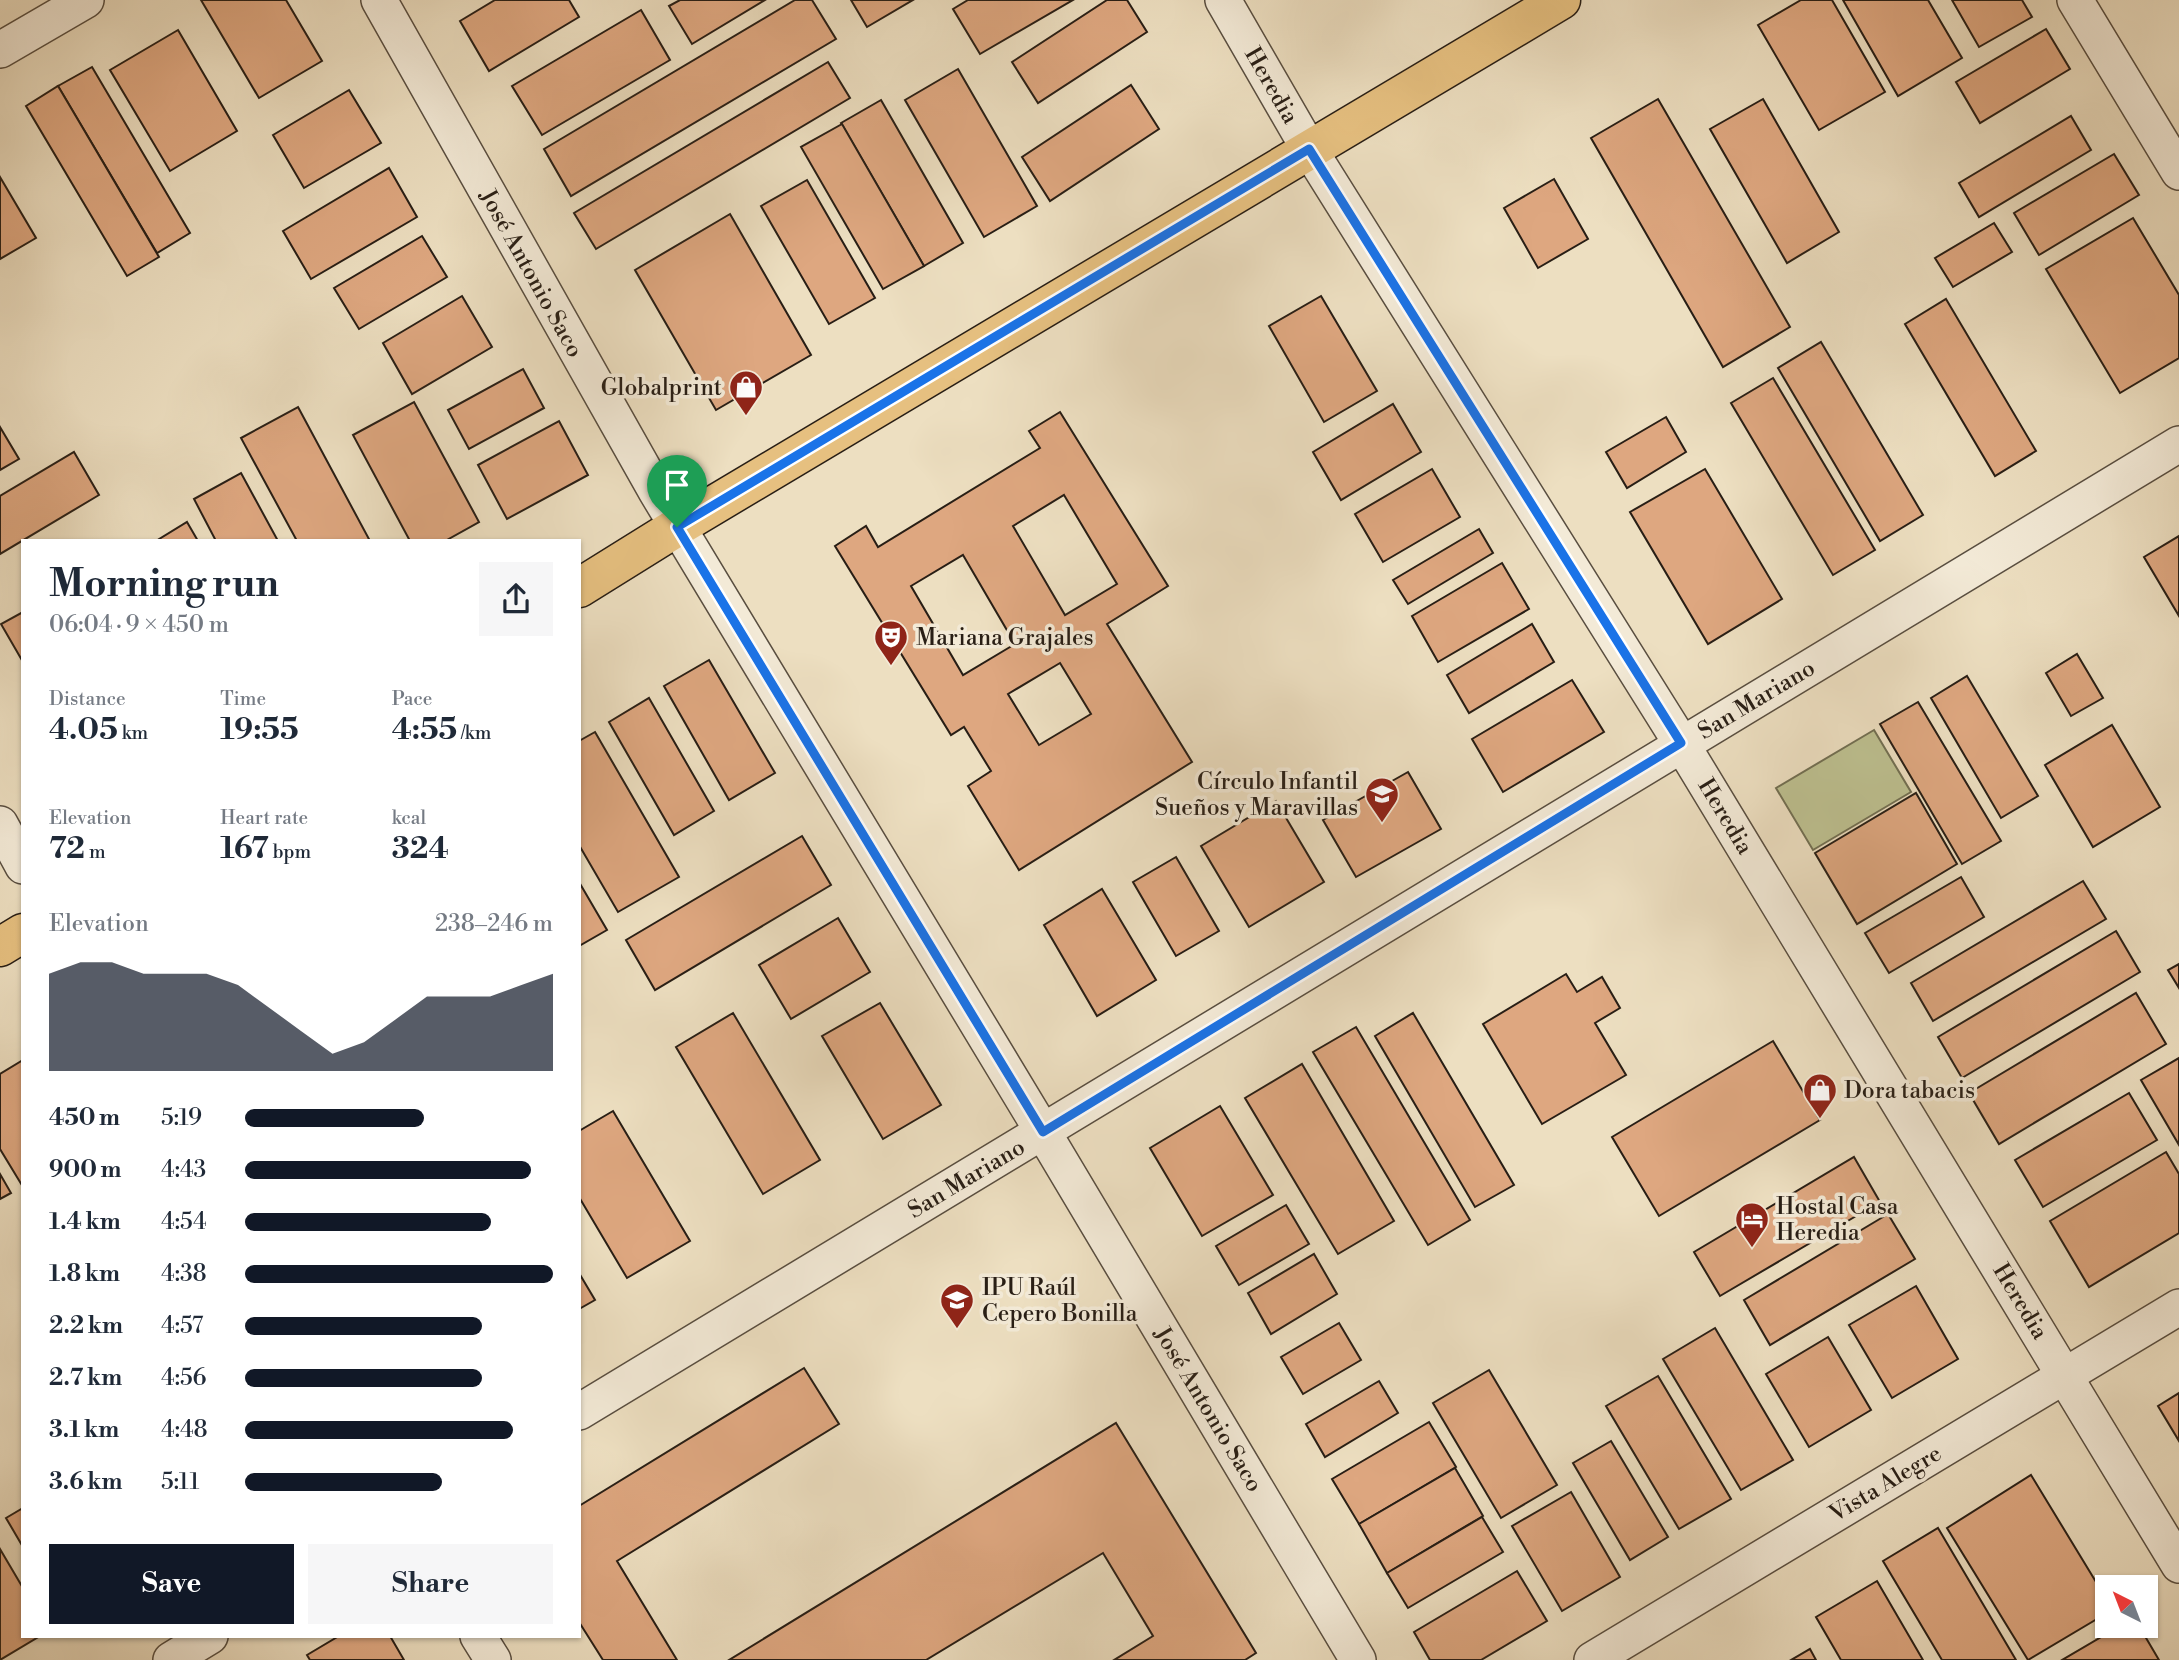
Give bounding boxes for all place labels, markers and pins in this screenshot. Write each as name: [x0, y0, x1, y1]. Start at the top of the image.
shop icon: Globalprint: [727, 368, 765, 417]
place label: Globalprint: [601, 374, 722, 402]
pin: [647, 455, 707, 527]
theatre icon: Mariana Grajales: [872, 618, 910, 667]
place label: Mariana Grajales: [916, 624, 1094, 652]
place label: Círculo Infantil Sueños y Maravillas: [1155, 768, 1358, 822]
school or university icon: Círculo Infantil Sueños y Maravillas: [1363, 775, 1401, 824]
shop icon: Dora tabacis: [1801, 1071, 1839, 1120]
place label: Dora tabacis: [1844, 1077, 1975, 1105]
place label: Hostal Casa Heredia: [1776, 1193, 1899, 1247]
hotel icon: Hostal Casa Heredia: [1733, 1200, 1771, 1249]
place label: IPU Raúl Cepero Bonilla: [982, 1274, 1138, 1328]
school or university icon: IPU Raúl Cepero Bonilla: [938, 1281, 976, 1330]

